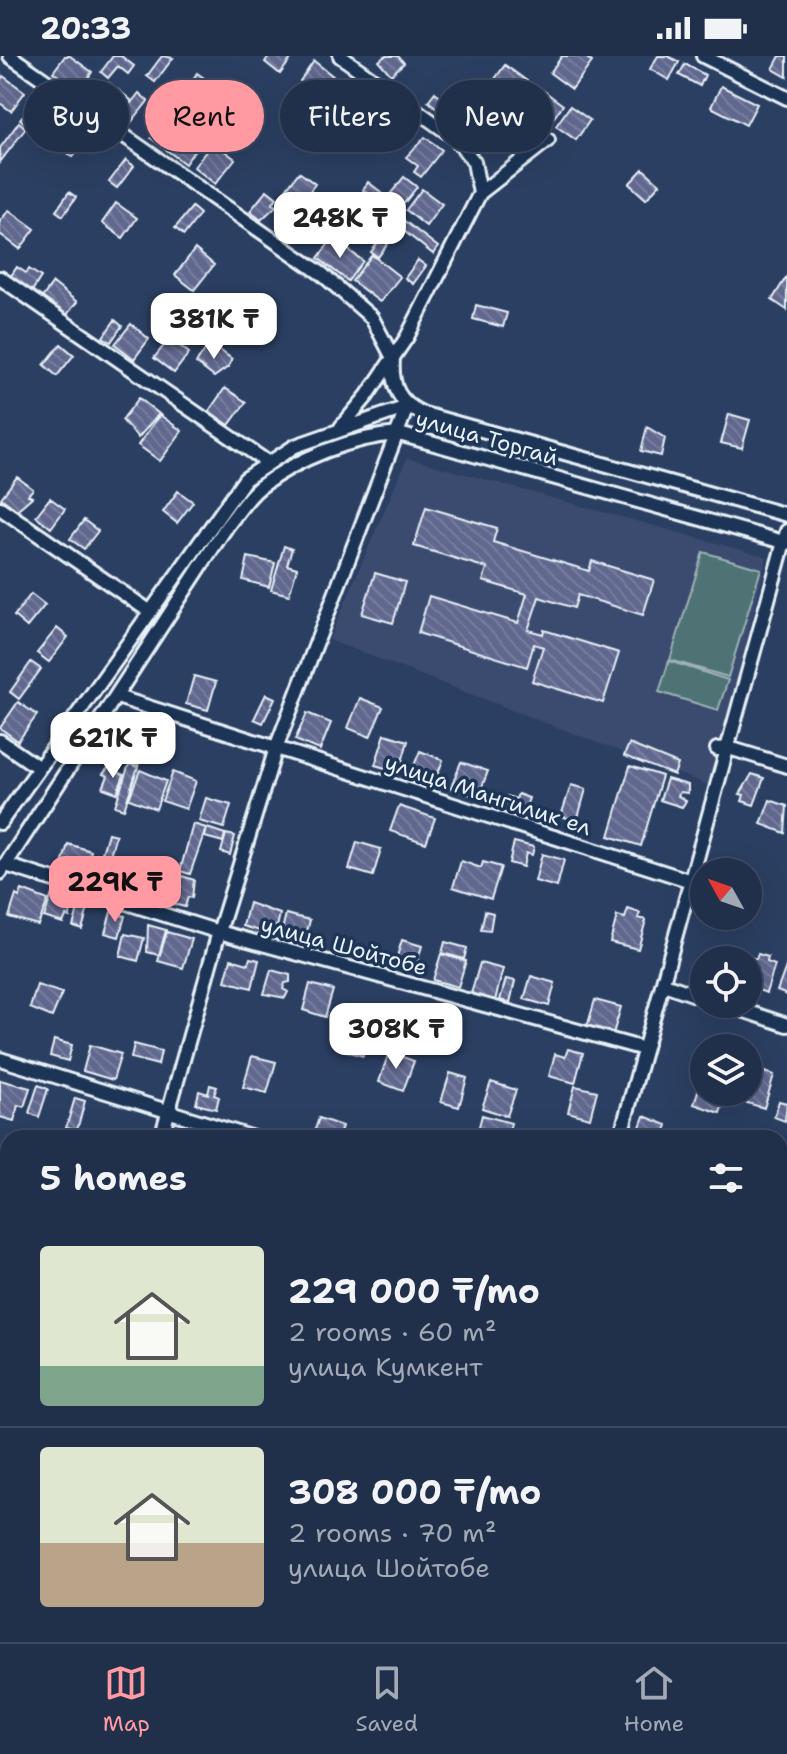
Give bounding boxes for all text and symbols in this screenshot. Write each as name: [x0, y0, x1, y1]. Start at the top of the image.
text: 20:33: [40, 8, 131, 49]
chip: Buy: [24, 80, 129, 152]
chip: Rent: [145, 80, 264, 152]
chip: Filters: [280, 80, 420, 152]
chip: New: [436, 80, 553, 152]
pin: 248K ₸: [275, 192, 405, 260]
text: 248K ₸: [292, 200, 388, 235]
pin: 381K ₸: [149, 293, 279, 361]
text: 381K ₸: [169, 301, 259, 336]
street label: улица Торгай: [412, 404, 562, 472]
pin: 621K ₸: [48, 712, 178, 780]
text: 621K ₸: [69, 720, 157, 755]
street label: улица Мангилик ел: [381, 748, 595, 842]
pin: 229K ₸: [50, 856, 180, 924]
north arrow: [690, 858, 762, 930]
map controls: [690, 858, 762, 1106]
text: 229K ₸: [67, 864, 163, 899]
street label: улица Шойтобе: [258, 910, 430, 982]
button: locate: [690, 946, 762, 1018]
pin: 308K ₸: [331, 1003, 461, 1071]
text: 308K ₸: [347, 1011, 445, 1046]
button: layers: [690, 1034, 762, 1106]
text: 5 homes: [40, 1155, 187, 1201]
icon: filters: [704, 1156, 748, 1200]
text: 229 000 ₸/mo: [288, 1268, 540, 1314]
icon: home: [104, 1278, 200, 1374]
text: 2 rooms · 60 m²: [288, 1314, 497, 1349]
text: улица Кумкент: [288, 1349, 483, 1384]
text: 308 000 ₸/mo: [288, 1469, 541, 1515]
icon: home: [104, 1479, 200, 1575]
text: 2 rooms · 70 m²: [288, 1515, 497, 1550]
text: улица Шойтобе: [288, 1550, 490, 1585]
tab: Map: [103, 1661, 150, 1738]
tab: Saved: [356, 1661, 418, 1738]
tab: Home: [624, 1661, 684, 1738]

